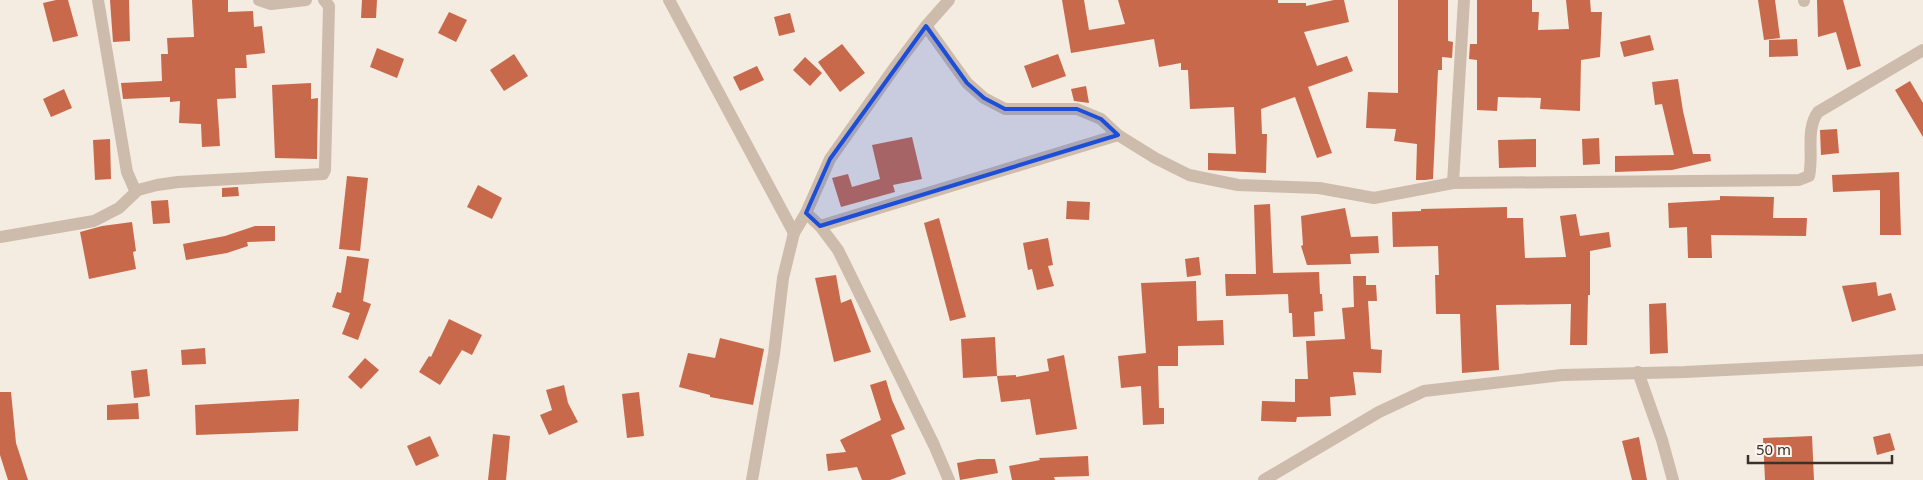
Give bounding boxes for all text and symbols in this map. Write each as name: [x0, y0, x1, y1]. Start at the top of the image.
scale bar: [1748, 432, 1892, 464]
text: 50 m: [1756, 439, 1791, 459]

